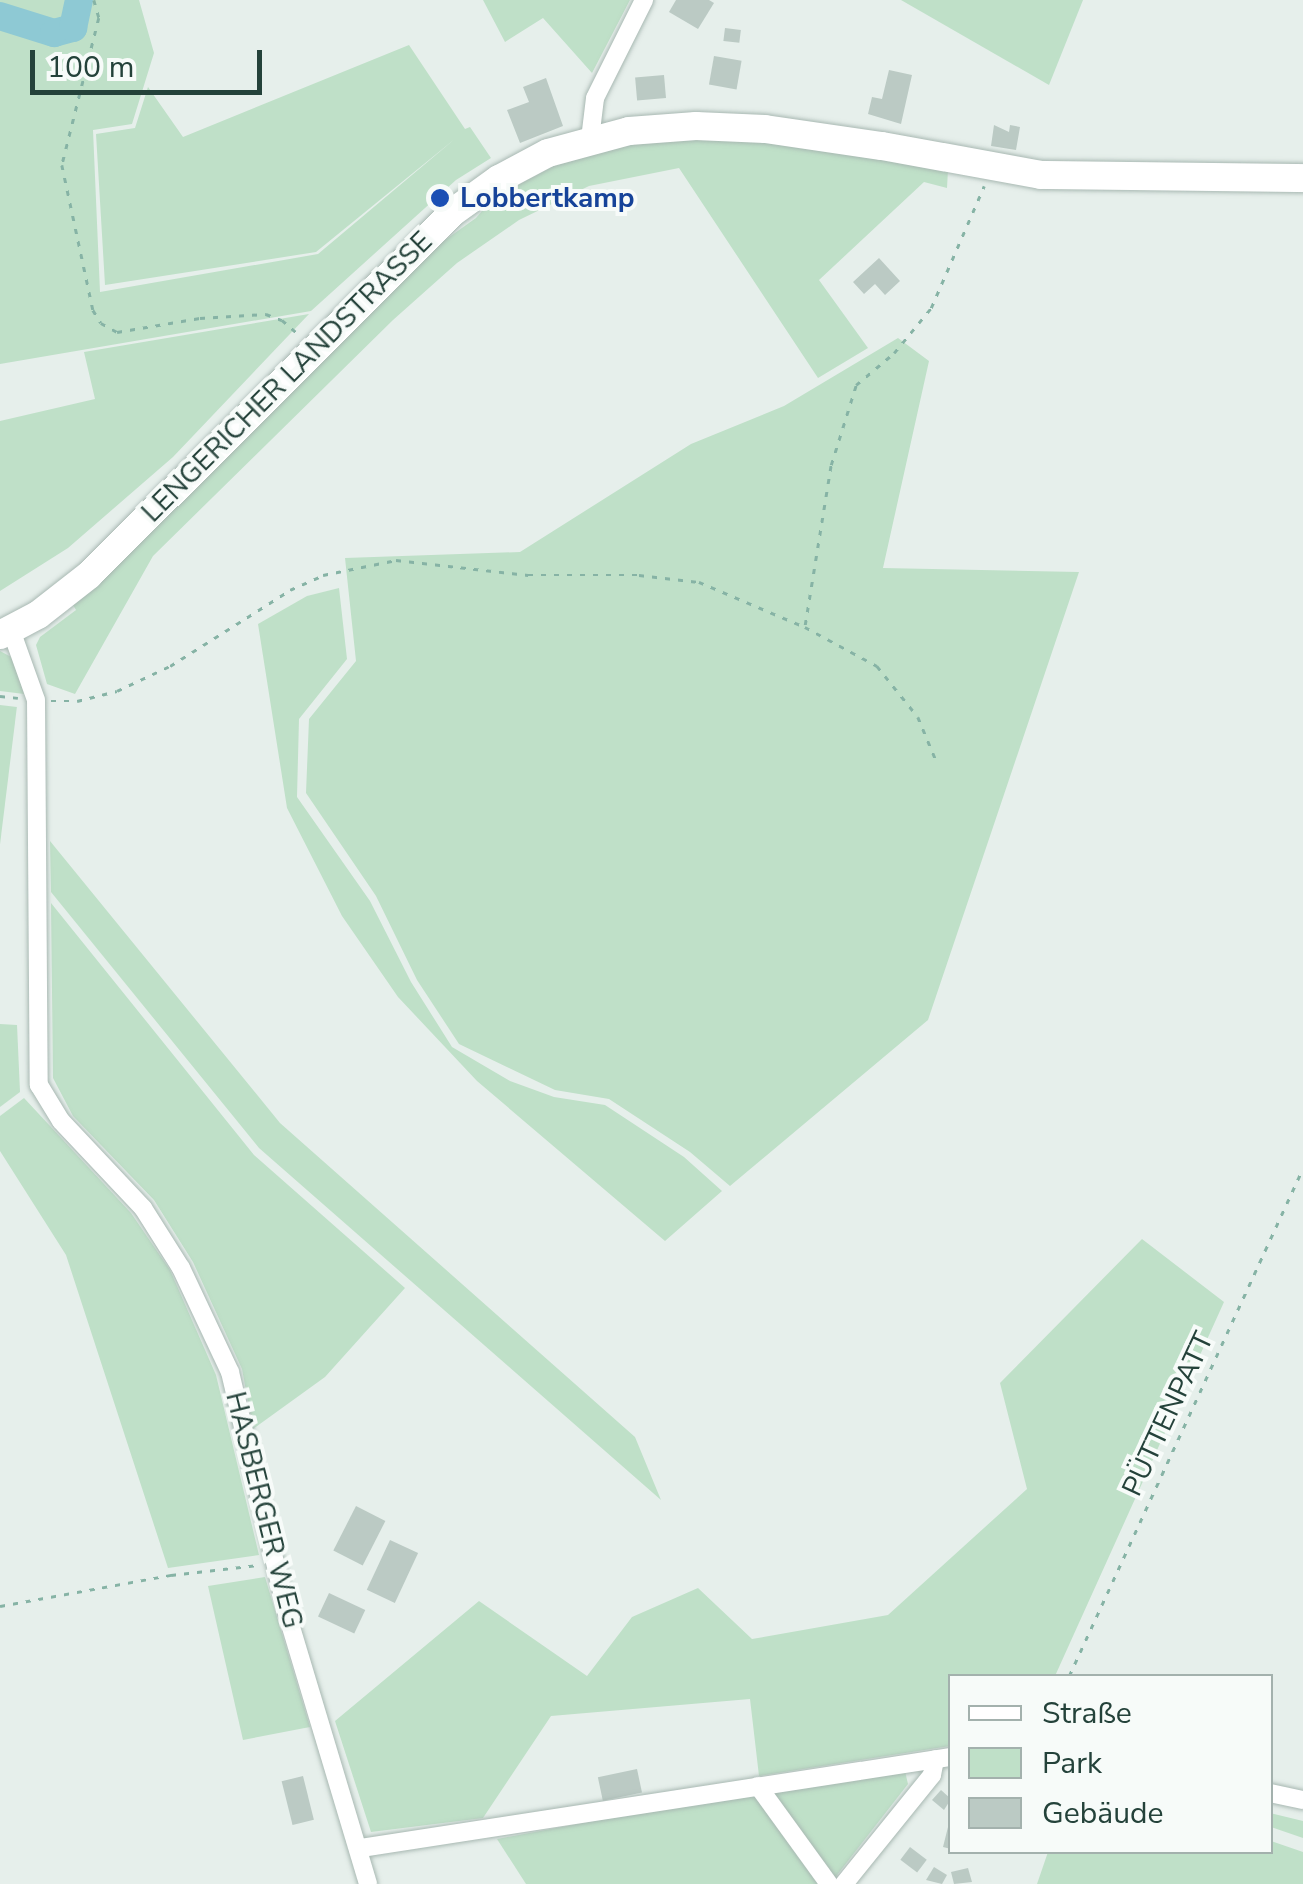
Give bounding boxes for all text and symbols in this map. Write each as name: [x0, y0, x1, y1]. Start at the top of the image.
scale bar: [35, 30, 268, 92]
text: 100 m: [47, 47, 134, 88]
place label: Lobbertkamp: [460, 181, 635, 215]
marker: Lobbertkamp: [429, 187, 451, 209]
street label: LENGERICHER LANDSTRASSE: [135, 225, 439, 529]
street label: PÜTTENPATT: [1115, 1327, 1221, 1501]
street label: HASBERGER WEG: [218, 1388, 310, 1632]
legend: [948, 1674, 1273, 1854]
text: Straße: [1042, 1693, 1132, 1734]
text: Park: [1042, 1743, 1102, 1784]
text: Gebäude: [1042, 1793, 1163, 1834]

